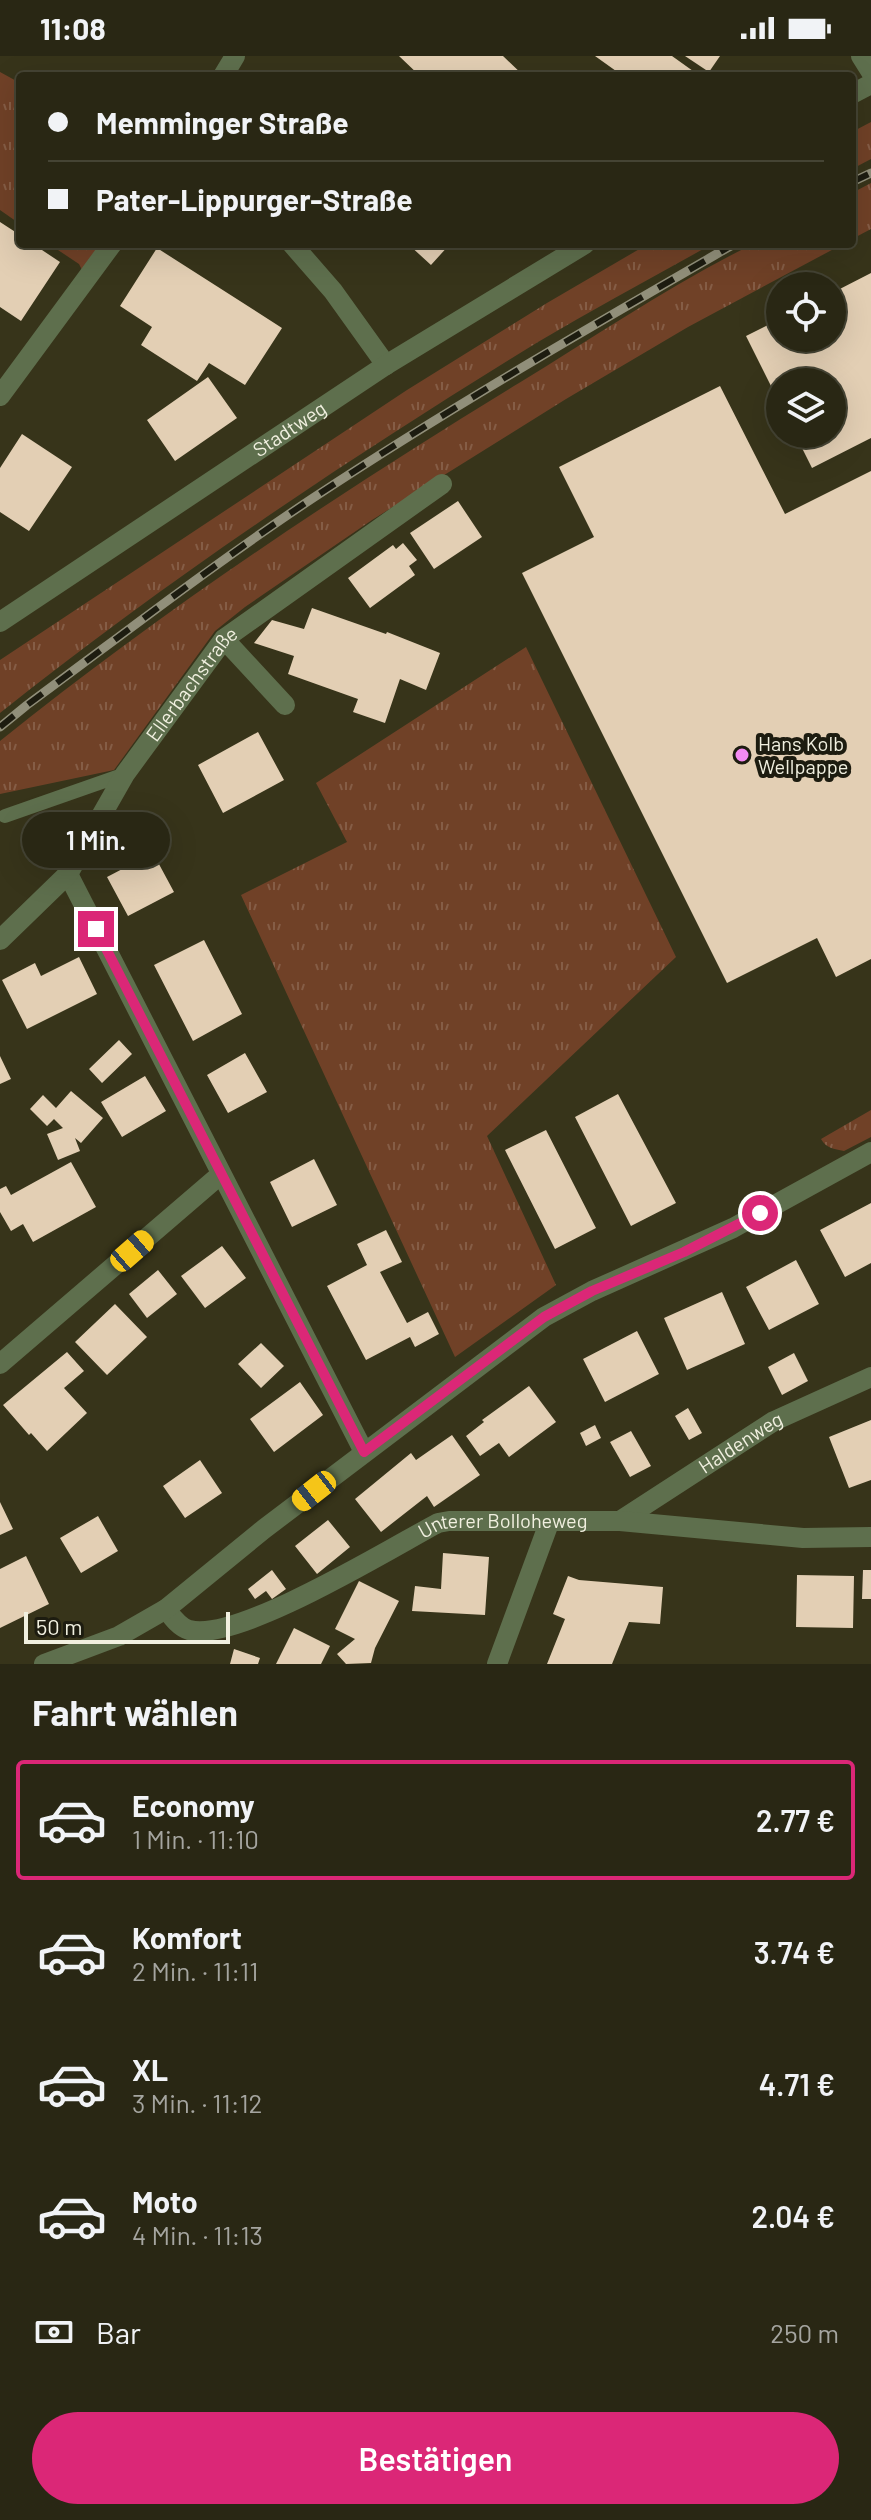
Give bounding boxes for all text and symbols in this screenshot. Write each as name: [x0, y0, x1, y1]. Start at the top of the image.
text: 11:08: [40, 10, 106, 46]
text: Memminger Straße: [96, 104, 349, 140]
text: Pater-Lippurger-Straße: [96, 181, 413, 217]
map controls: [766, 272, 846, 448]
button: locate: [766, 272, 846, 352]
button: layers: [766, 368, 846, 448]
street label: Stadtweg: [248, 395, 330, 461]
street label: Ellerbachstraße: [140, 621, 241, 746]
place label: Hans Kolb Wellpappe: [758, 731, 848, 778]
marker: Hans Kolb Wellpappe: [733, 746, 751, 764]
callout: 1 Min.: [22, 813, 170, 869]
text: 1 Min.: [66, 824, 126, 855]
route end: [78, 911, 114, 947]
route start: [742, 1195, 778, 1231]
car: [106, 1226, 158, 1276]
street label: Haldenweg: [694, 1406, 786, 1478]
car: [288, 1467, 340, 1515]
street label: Unterer Bolloheweg: [413, 1508, 587, 1543]
scale bar: [24, 1608, 230, 1644]
text: 50 m: [36, 1613, 82, 1639]
text: Fahrt wählen: [32, 1690, 238, 1733]
icon: car: [36, 1784, 108, 1856]
text: Economy: [132, 1787, 255, 1823]
text: 2.77 €: [756, 1802, 835, 1838]
text: 1 Min. · 11:10: [132, 1823, 259, 1854]
icon: car: [36, 1916, 108, 1988]
text: Komfort: [132, 1919, 242, 1955]
text: 3.74 €: [754, 1934, 835, 1970]
text: 2 Min. · 11:11: [132, 1955, 258, 1986]
icon: car: [36, 2048, 108, 2120]
text: XL: [132, 2051, 168, 2087]
text: 4.71 €: [759, 2066, 835, 2102]
text: 3 Min. · 11:12: [132, 2087, 263, 2118]
icon: car: [36, 2180, 108, 2252]
text: Moto: [132, 2183, 198, 2219]
text: 2.04 €: [752, 2198, 835, 2234]
text: 4 Min. · 11:13: [132, 2219, 263, 2250]
icon: cash: [32, 2310, 76, 2354]
text: Bar: [96, 2314, 141, 2350]
text: 250 m: [770, 2317, 839, 2348]
button: Bestätigen: [32, 2412, 839, 2504]

